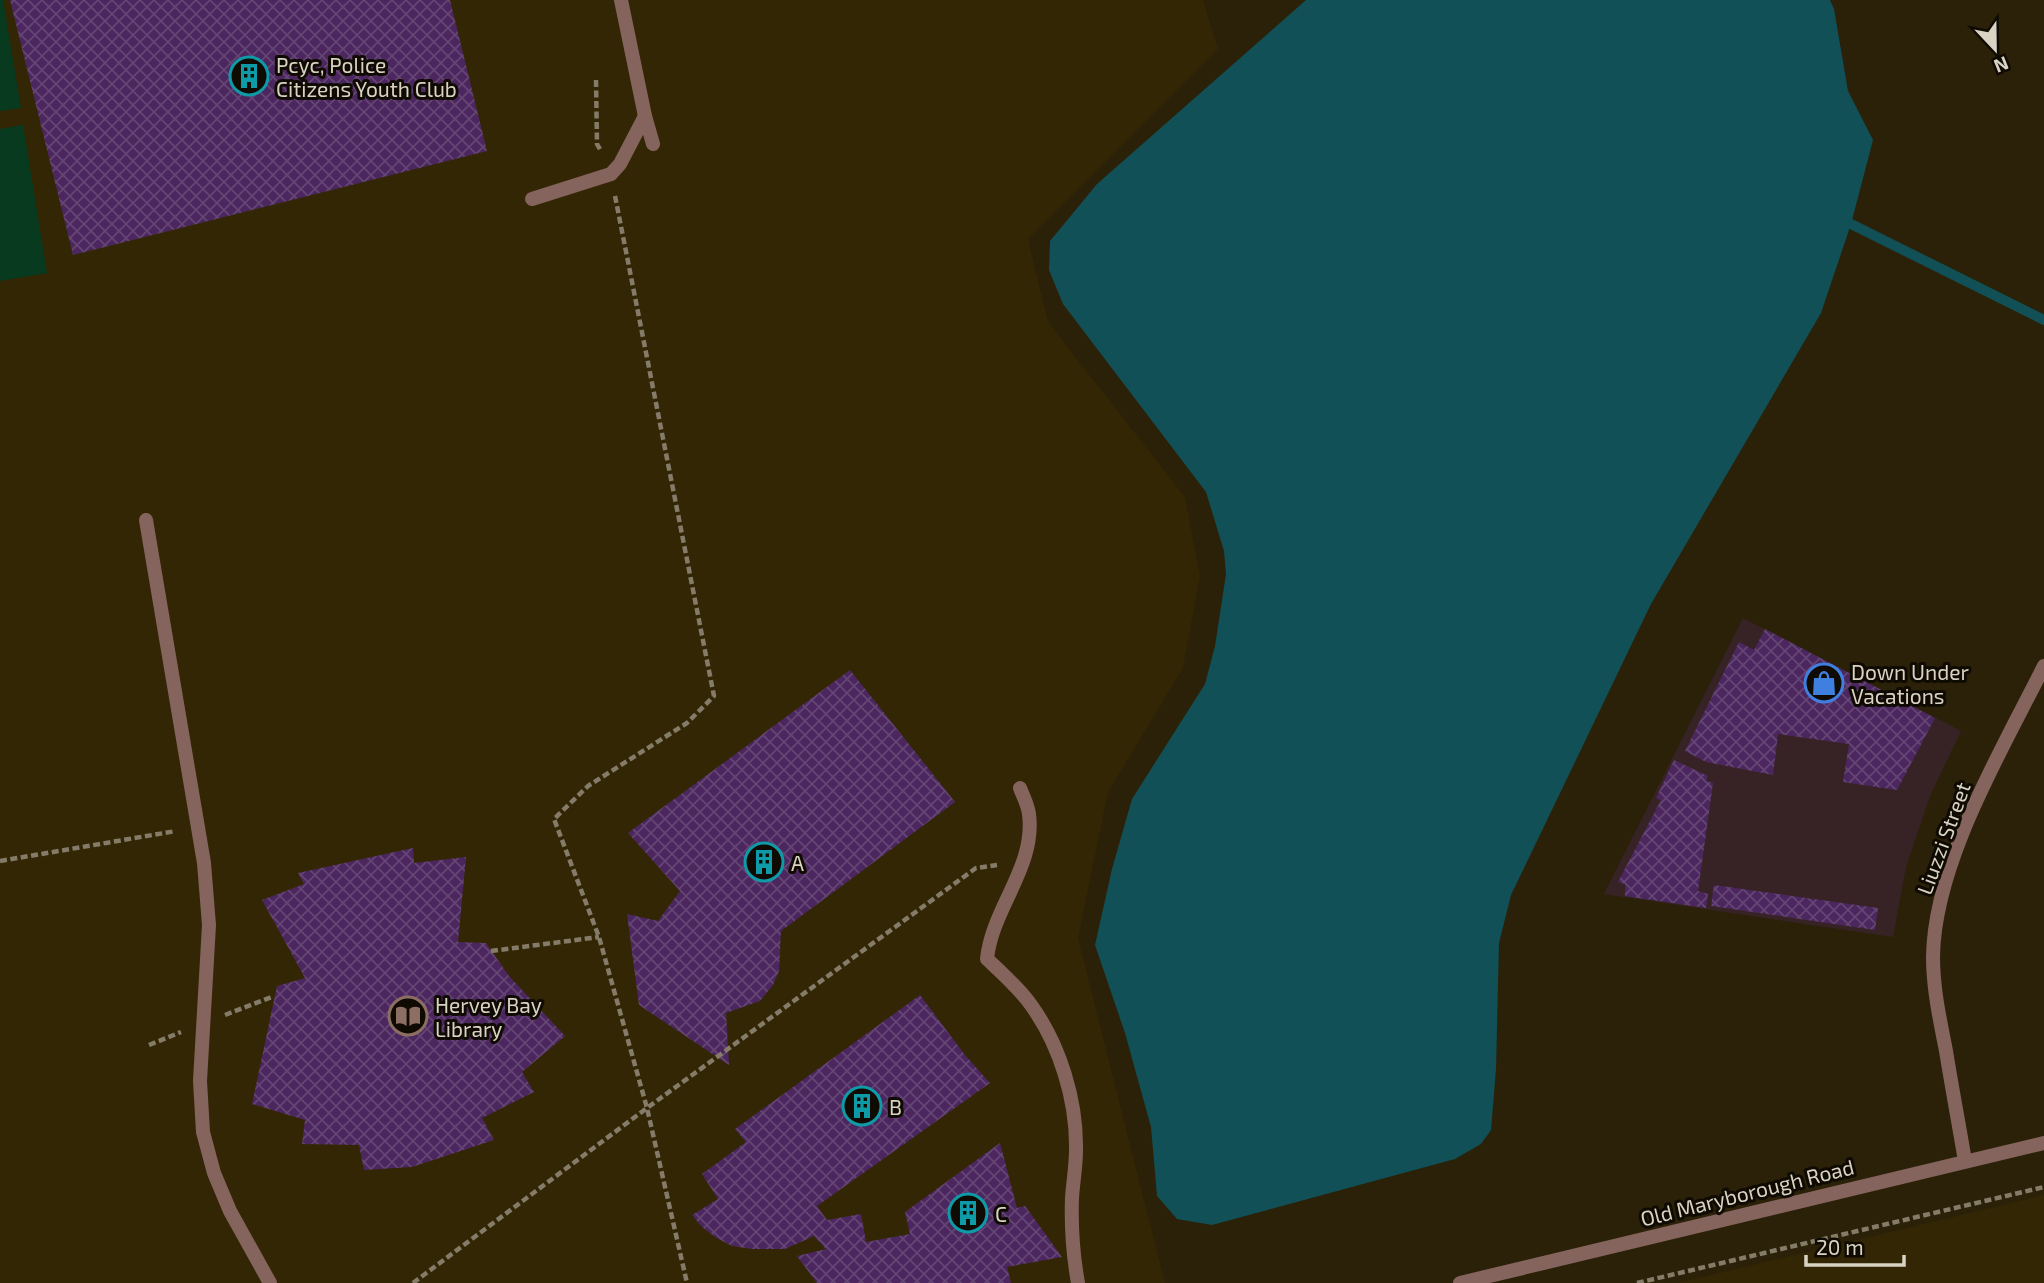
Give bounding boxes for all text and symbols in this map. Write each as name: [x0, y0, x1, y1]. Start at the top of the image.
north arrow: [1960, 14, 2030, 84]
place label: Pcyc, Police Citizens Youth Club: [276, 52, 457, 101]
text: N: [1991, 52, 2012, 78]
building icon: Pcyc, Police Citizens Youth Club: [228, 55, 270, 97]
place label: Down Under Vacations: [1851, 659, 1969, 708]
shop icon: Down Under Vacations: [1803, 662, 1845, 704]
street label: Liuzzi Street: [1911, 778, 1975, 898]
building icon: A: [743, 841, 785, 883]
place label: A: [791, 850, 804, 875]
place label: Hervey Bay Library: [435, 992, 542, 1041]
library icon: Hervey Bay Library: [387, 995, 429, 1037]
building icon: B: [841, 1085, 883, 1127]
place label: B: [889, 1094, 902, 1119]
street label: Old Maryborough Road: [1638, 1153, 1856, 1231]
building icon: C: [947, 1192, 989, 1234]
place label: C: [995, 1201, 1007, 1226]
scale bar: [1806, 1224, 1904, 1268]
text: 20 m: [1816, 1234, 1864, 1259]

